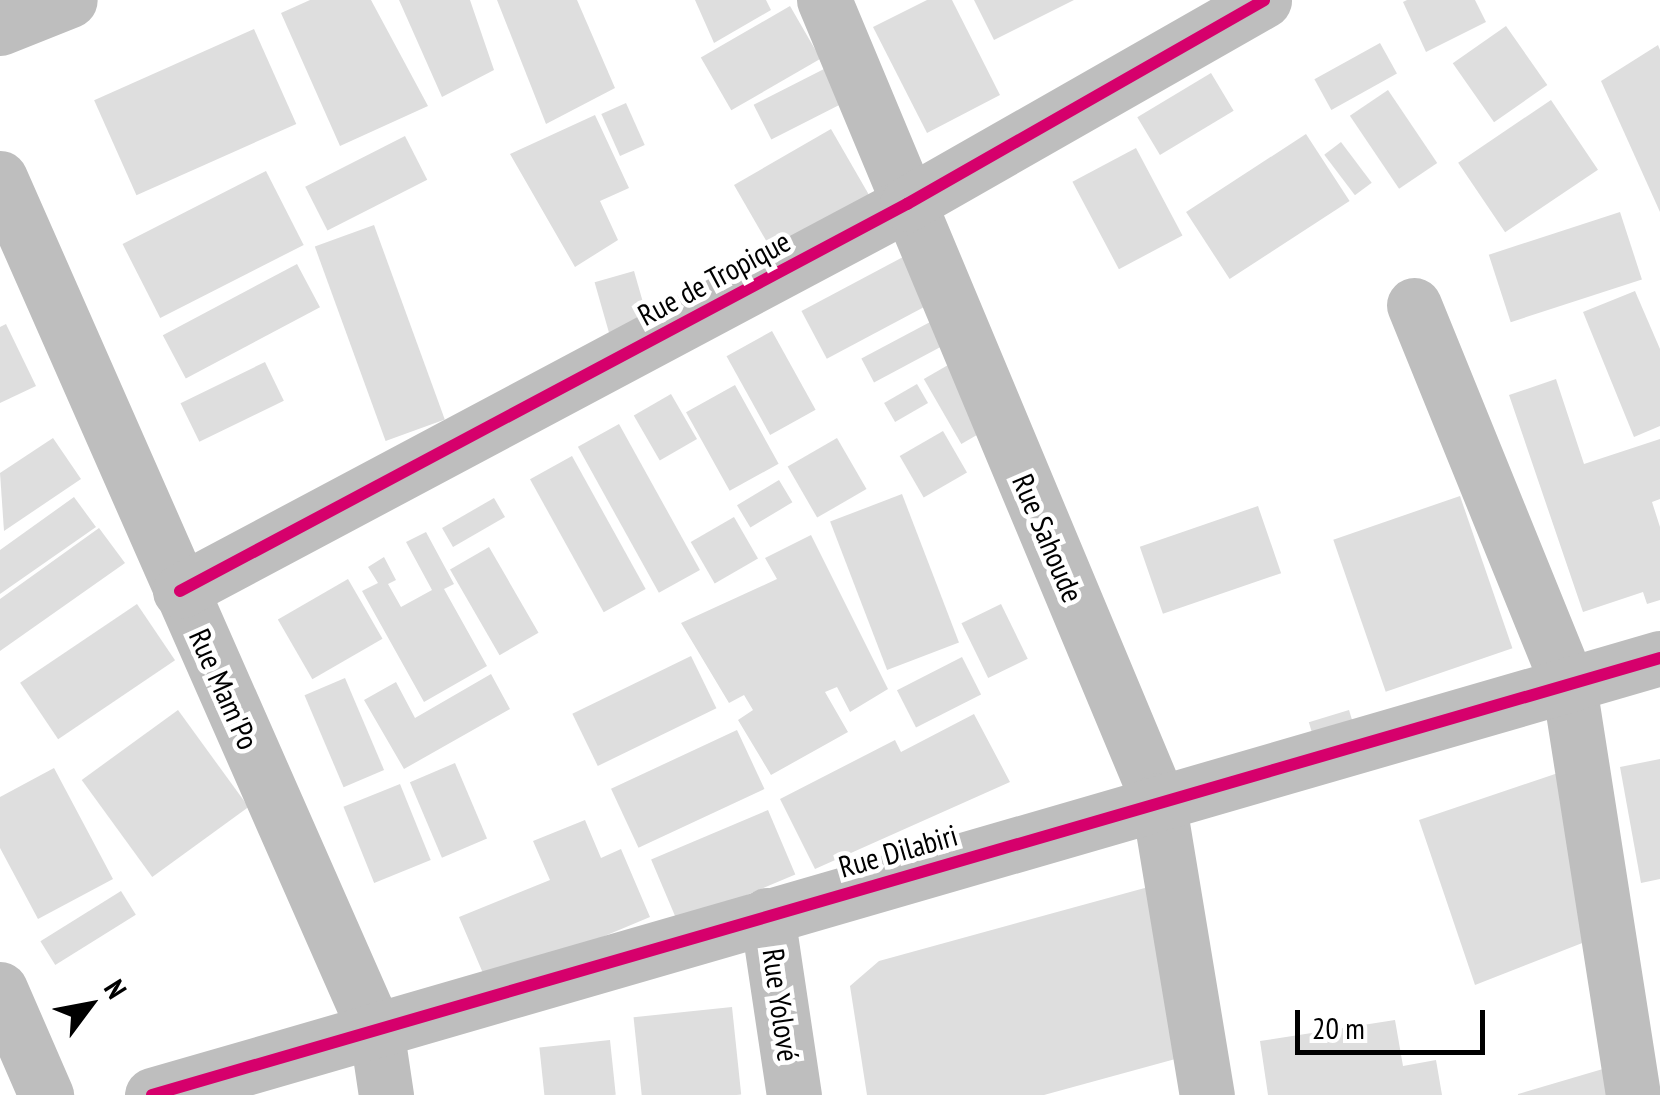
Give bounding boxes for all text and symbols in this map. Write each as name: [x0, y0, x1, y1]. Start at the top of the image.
street label: Rue de Tropique: [631, 223, 797, 333]
street label: Rue Sahoude: [1005, 469, 1091, 607]
street label: Rue Mam'Po: [182, 623, 266, 755]
street label: Rue Dilabiri: [835, 817, 961, 885]
street label: Rue Yolové: [755, 946, 807, 1064]
north arrow: [40, 955, 140, 1055]
text: N: [96, 973, 136, 1005]
scale bar: [1300, 990, 1490, 1052]
text: 20 m: [1312, 1008, 1365, 1047]

